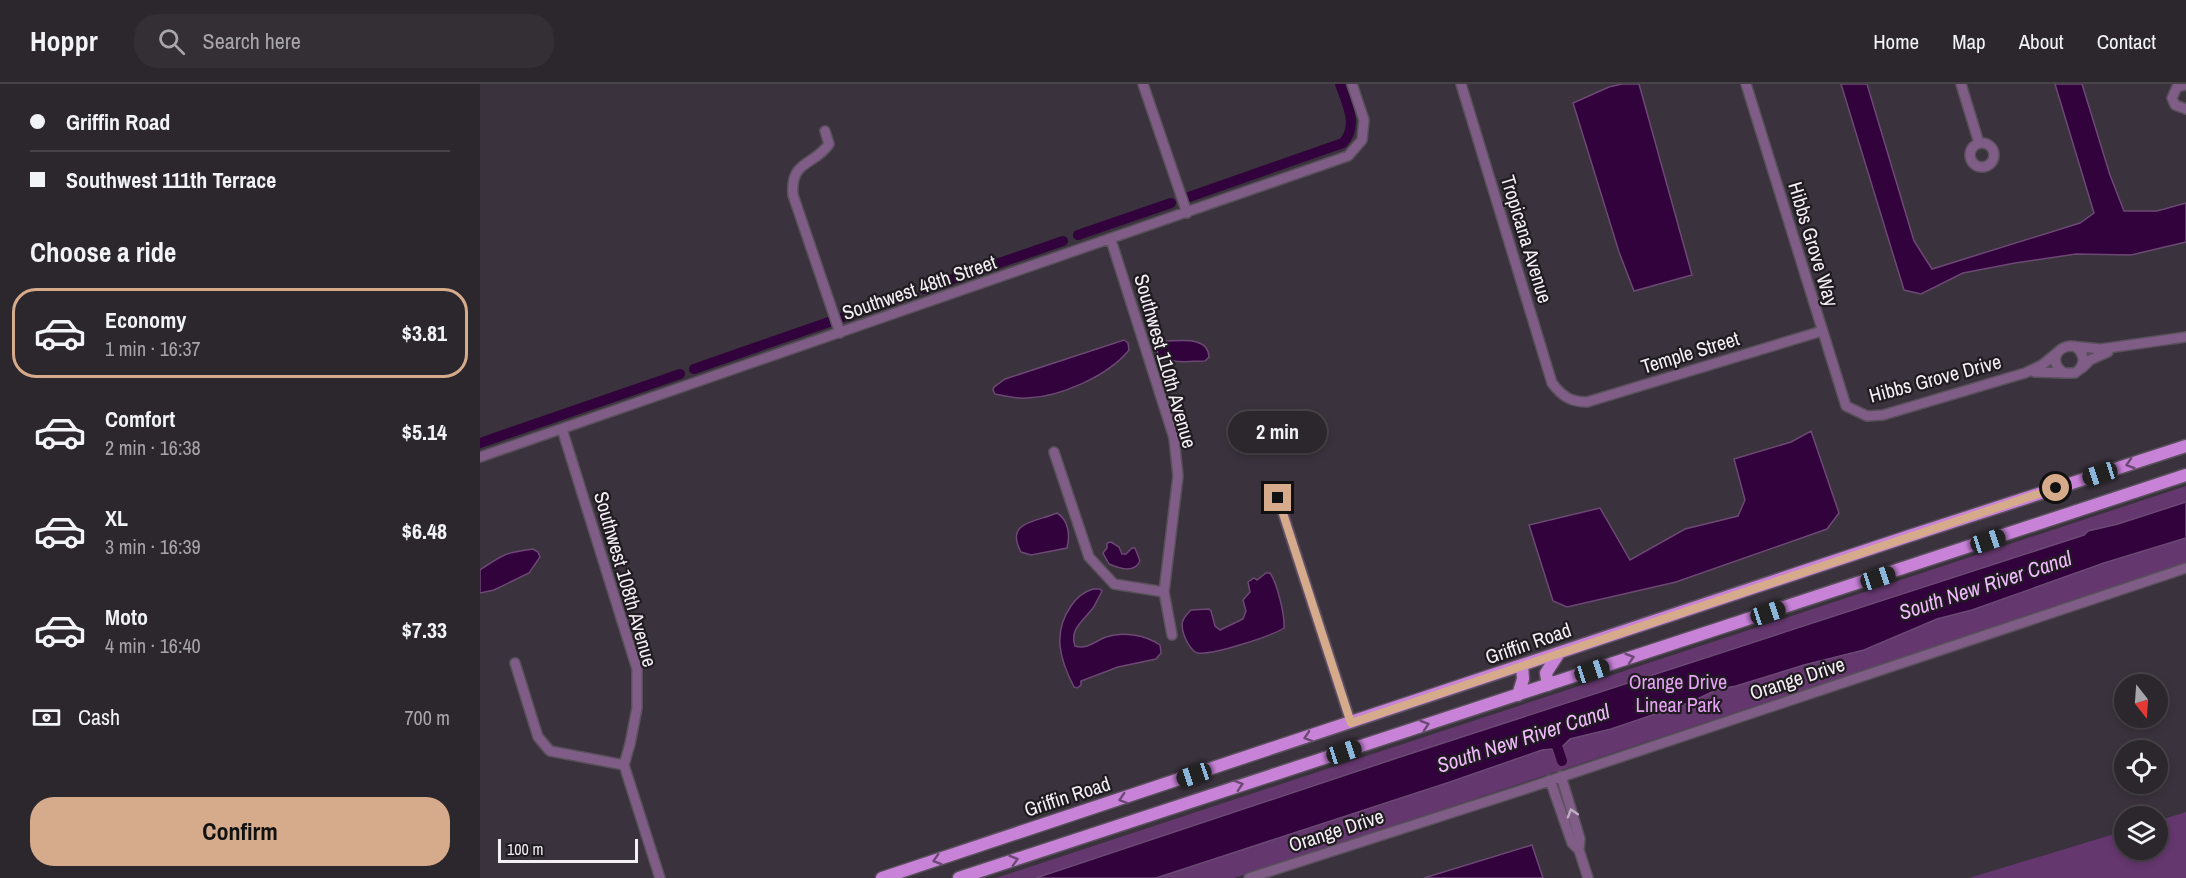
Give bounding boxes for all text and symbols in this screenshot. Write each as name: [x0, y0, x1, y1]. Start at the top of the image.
search box: [134, 14, 554, 68]
text: Hoppr: [30, 22, 98, 60]
icon: search: [155, 25, 188, 58]
text: Search here: [203, 26, 301, 56]
text: Home: [1873, 27, 1919, 56]
text: Map: [1952, 27, 1986, 56]
text: About: [2019, 27, 2064, 56]
text: Contact: [2097, 27, 2156, 56]
text: Griffin Road: [66, 107, 170, 137]
text: Southwest 111th Terrace: [66, 165, 276, 195]
street label: Tropicana Avenue: [1495, 172, 1559, 306]
street label: Hibbs Grove Way: [1782, 178, 1846, 310]
text: Choose a ride: [30, 234, 176, 270]
street label: Southwest 48th Street: [838, 248, 1000, 326]
street label: Southwest 110th Avenue: [1128, 271, 1204, 451]
text: Economy: [105, 305, 186, 335]
icon: car: [33, 306, 87, 360]
text: $3.81: [402, 318, 447, 348]
street label: Temple Street: [1638, 324, 1743, 380]
text: 1 min · 16:37: [105, 335, 201, 362]
street label: Hibbs Grove Drive: [1866, 347, 2004, 409]
text: Comfort: [105, 404, 175, 434]
icon: car: [33, 405, 87, 459]
callout: 2 min: [1228, 411, 1328, 453]
text: $5.14: [402, 417, 447, 447]
text: 2 min: [1256, 418, 1299, 445]
text: 2 min · 16:38: [105, 434, 201, 461]
one-way arrow: [2125, 456, 2136, 469]
car: [2080, 460, 2120, 488]
route start: [2042, 474, 2069, 501]
route end: [1264, 484, 1291, 511]
street label: Southwest 108th Avenue: [588, 488, 664, 670]
text: XL: [105, 503, 128, 533]
icon: car: [33, 504, 87, 558]
text: $6.48: [402, 516, 447, 546]
car: [1968, 527, 2008, 555]
text: 3 min · 16:39: [105, 533, 201, 560]
water label: South New River Canal: [1895, 543, 2076, 627]
car: [1858, 564, 1898, 592]
car: [1748, 599, 1788, 627]
text: Moto: [105, 602, 148, 632]
icon: car: [33, 603, 87, 657]
text: $7.33: [402, 615, 447, 645]
street label: Griffin Road: [1481, 616, 1575, 670]
text: 4 min · 16:40: [105, 632, 201, 659]
street label: Orange Drive: [1746, 650, 1848, 706]
one-way arrow: [1624, 653, 1635, 665]
car: [1572, 657, 1612, 685]
park label: Orange Drive Linear Park: [1629, 668, 1727, 718]
north arrow: [2114, 674, 2168, 728]
map controls: [2114, 674, 2168, 860]
water label: South New River Canal: [1433, 696, 1614, 780]
icon: cash: [30, 701, 63, 734]
text: Cash: [78, 702, 120, 732]
text: 700 m: [404, 704, 450, 731]
one-way arrow: [1419, 720, 1430, 732]
one-way arrow: [1303, 730, 1314, 742]
car: [1324, 738, 1364, 766]
button: locate: [2114, 740, 2168, 794]
car: [1174, 761, 1214, 789]
street label: Griffin Road: [1020, 769, 1114, 823]
one-way arrow: [1233, 780, 1244, 793]
one-way arrow: [1118, 791, 1129, 804]
button: Confirm: [30, 797, 450, 866]
street label: Orange Drive: [1285, 802, 1387, 858]
button: layers: [2114, 806, 2168, 860]
one-way arrow: [1567, 808, 1579, 819]
scale bar: [498, 836, 638, 864]
text: 100 m: [507, 838, 543, 860]
one-way arrow: [932, 852, 943, 865]
one-way arrow: [1008, 854, 1019, 867]

